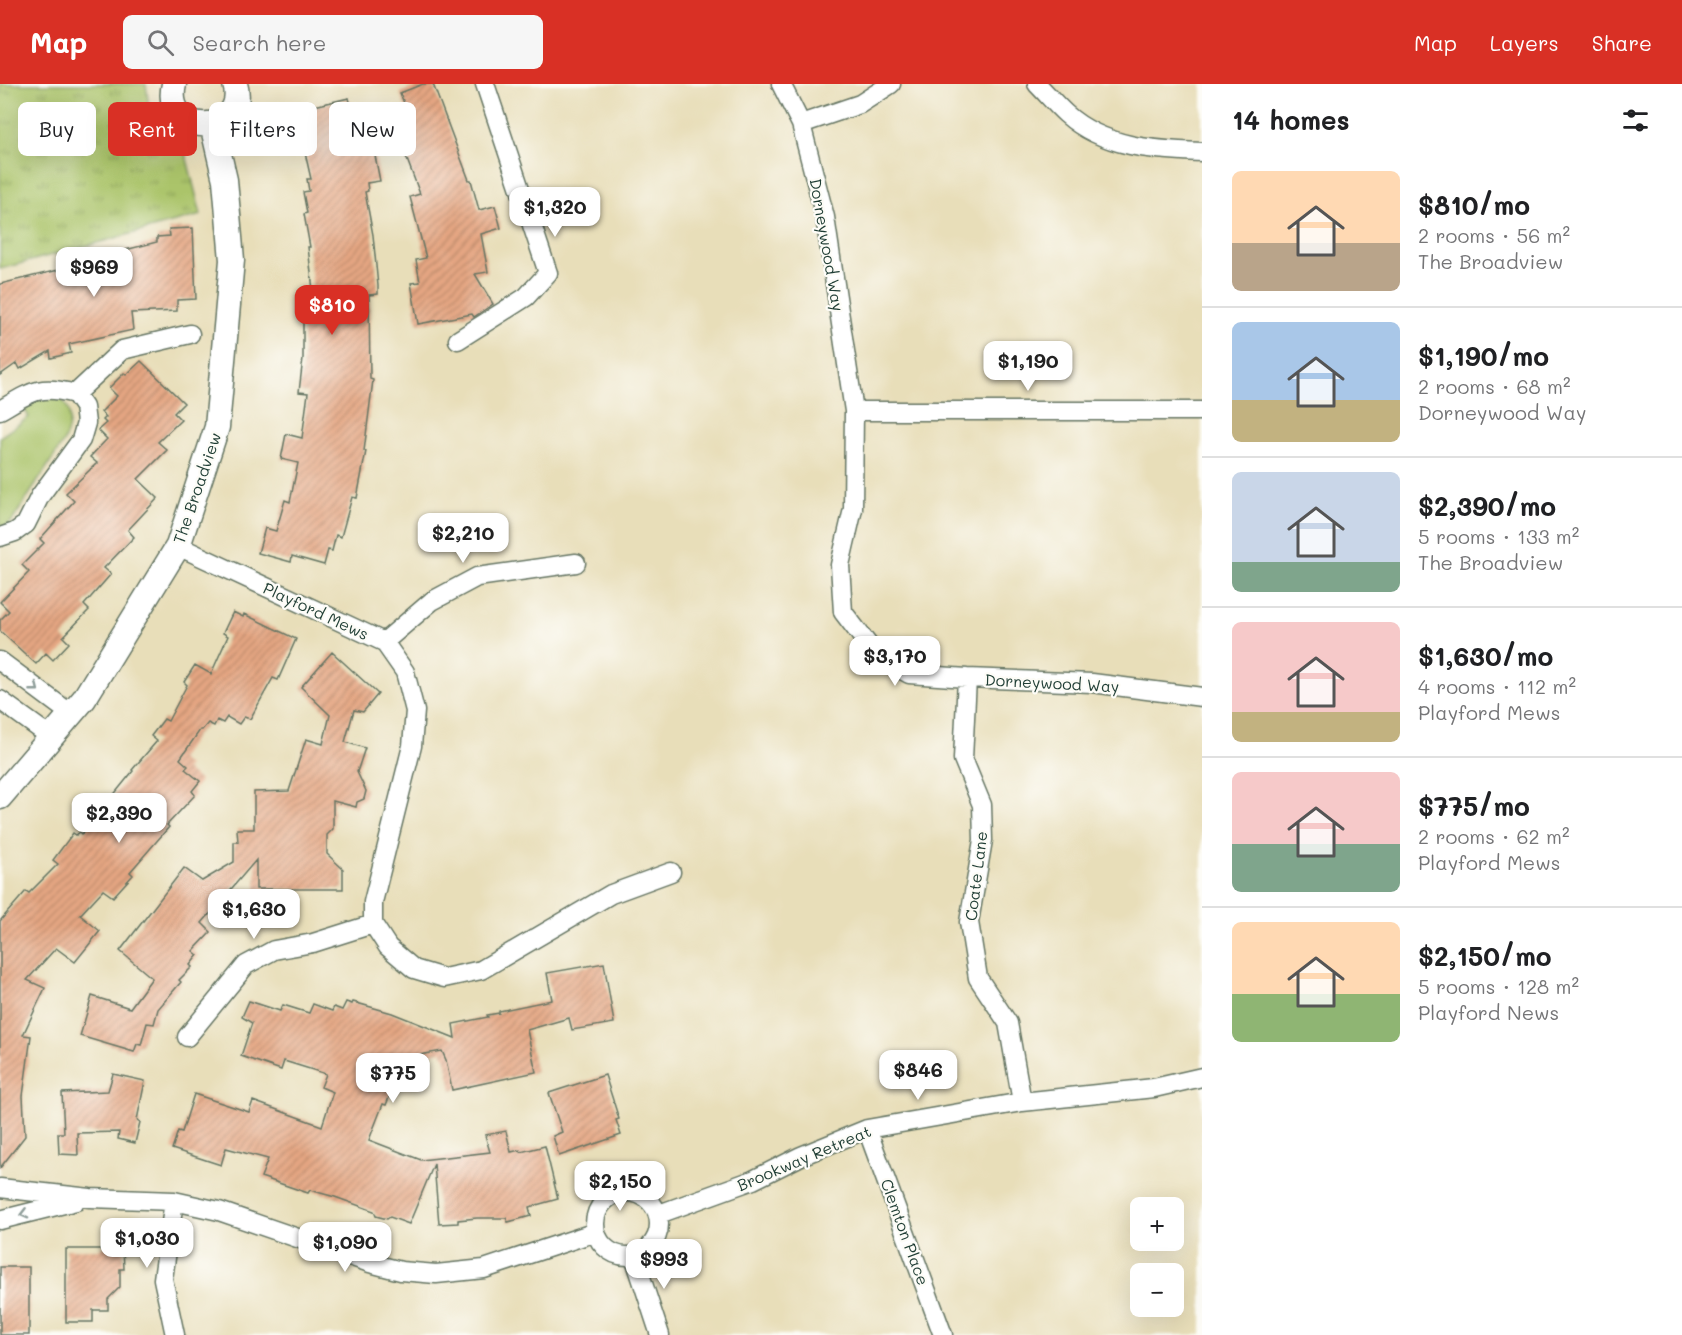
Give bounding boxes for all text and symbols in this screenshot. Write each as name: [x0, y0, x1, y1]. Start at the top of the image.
search box: [123, 15, 543, 69]
text: Map: [30, 24, 87, 60]
icon: search: [144, 26, 177, 59]
text: Search here: [192, 28, 326, 57]
text: Map: [1414, 29, 1457, 56]
text: Layers: [1490, 29, 1559, 56]
text: Share: [1592, 29, 1652, 56]
chip: Buy: [18, 102, 96, 156]
chip: Rent: [108, 102, 197, 156]
chip: Filters: [209, 102, 317, 156]
chip: New: [329, 102, 416, 156]
text: 14 homes: [1232, 103, 1350, 137]
icon: filters: [1619, 104, 1652, 137]
street label: Dorneywood Way: [805, 177, 850, 313]
pin: $1,320: [506, 187, 604, 238]
text: $810/mo: [1418, 188, 1530, 222]
text: $1,320: [523, 193, 587, 219]
icon: home: [1280, 195, 1352, 267]
text: 2 rooms · 56 m²: [1418, 222, 1570, 248]
pin: $969: [58, 247, 130, 298]
text: The Broadview: [1418, 248, 1563, 274]
text: $969: [70, 253, 118, 279]
pin: $810: [296, 285, 368, 336]
text: $810: [309, 291, 355, 317]
text: $1,190/mo: [1418, 339, 1549, 373]
pin: $1,190: [979, 341, 1077, 392]
icon: home: [1280, 346, 1352, 418]
text: $1,190: [997, 347, 1059, 373]
text: 2 rooms · 68 m²: [1418, 373, 1571, 399]
text: Dorneywood Way: [1418, 399, 1586, 425]
street label: The Broadview: [168, 429, 225, 546]
text: $2,390/mo: [1418, 489, 1556, 523]
icon: home: [1280, 496, 1352, 568]
pin: $2,210: [414, 513, 512, 564]
text: $2,210: [432, 519, 494, 545]
text: 5 rooms · 133 m²: [1418, 523, 1579, 549]
text: The Broadview: [1418, 549, 1563, 575]
street label: Playford Mews: [260, 577, 372, 644]
pin: $3,170: [846, 636, 944, 687]
text: $1,630/mo: [1418, 639, 1553, 673]
text: $3,170: [863, 642, 927, 668]
icon: home: [1280, 646, 1352, 718]
street label: Dorneywood Way: [984, 668, 1120, 697]
text: 4 rooms · 112 m²: [1418, 673, 1576, 699]
one-way arrow: [28, 680, 39, 691]
text: Playford Mews: [1418, 699, 1560, 725]
text: $775/mo: [1418, 789, 1530, 823]
pin: $2,390: [70, 793, 168, 844]
icon: home: [1280, 796, 1352, 868]
text: $2,390: [86, 799, 152, 825]
text: 2 rooms · 62 m²: [1418, 823, 1570, 849]
street label: Coate Lane: [960, 830, 991, 922]
text: Playford Mews: [1418, 849, 1560, 875]
pin: $1,630: [205, 889, 303, 940]
text: $1,630: [222, 895, 286, 921]
text: $2,150/mo: [1418, 939, 1552, 973]
icon: home: [1280, 946, 1352, 1018]
text: 5 rooms · 128 m²: [1418, 973, 1579, 999]
text: Playford News: [1418, 999, 1559, 1025]
pin: $846: [882, 1050, 954, 1101]
pin: $775: [357, 1053, 429, 1104]
text: $846: [893, 1056, 943, 1082]
text: $775: [370, 1059, 416, 1085]
street label: Brookway Retreat: [734, 1120, 874, 1195]
pin: $2,150: [571, 1161, 669, 1212]
text: $2,150: [588, 1167, 652, 1193]
street label: Clemton Place: [877, 1176, 934, 1288]
map controls: [1130, 1197, 1184, 1317]
button: +: [1130, 1197, 1184, 1251]
one-way arrow: [20, 1206, 30, 1219]
pin: $1,030: [98, 1218, 196, 1269]
pin: $1,090: [296, 1222, 394, 1273]
text: $1,030: [114, 1224, 180, 1250]
text: $1,090: [312, 1228, 378, 1254]
pin: $993: [628, 1239, 700, 1290]
text: $993: [640, 1245, 688, 1271]
button: −: [1130, 1263, 1184, 1317]

